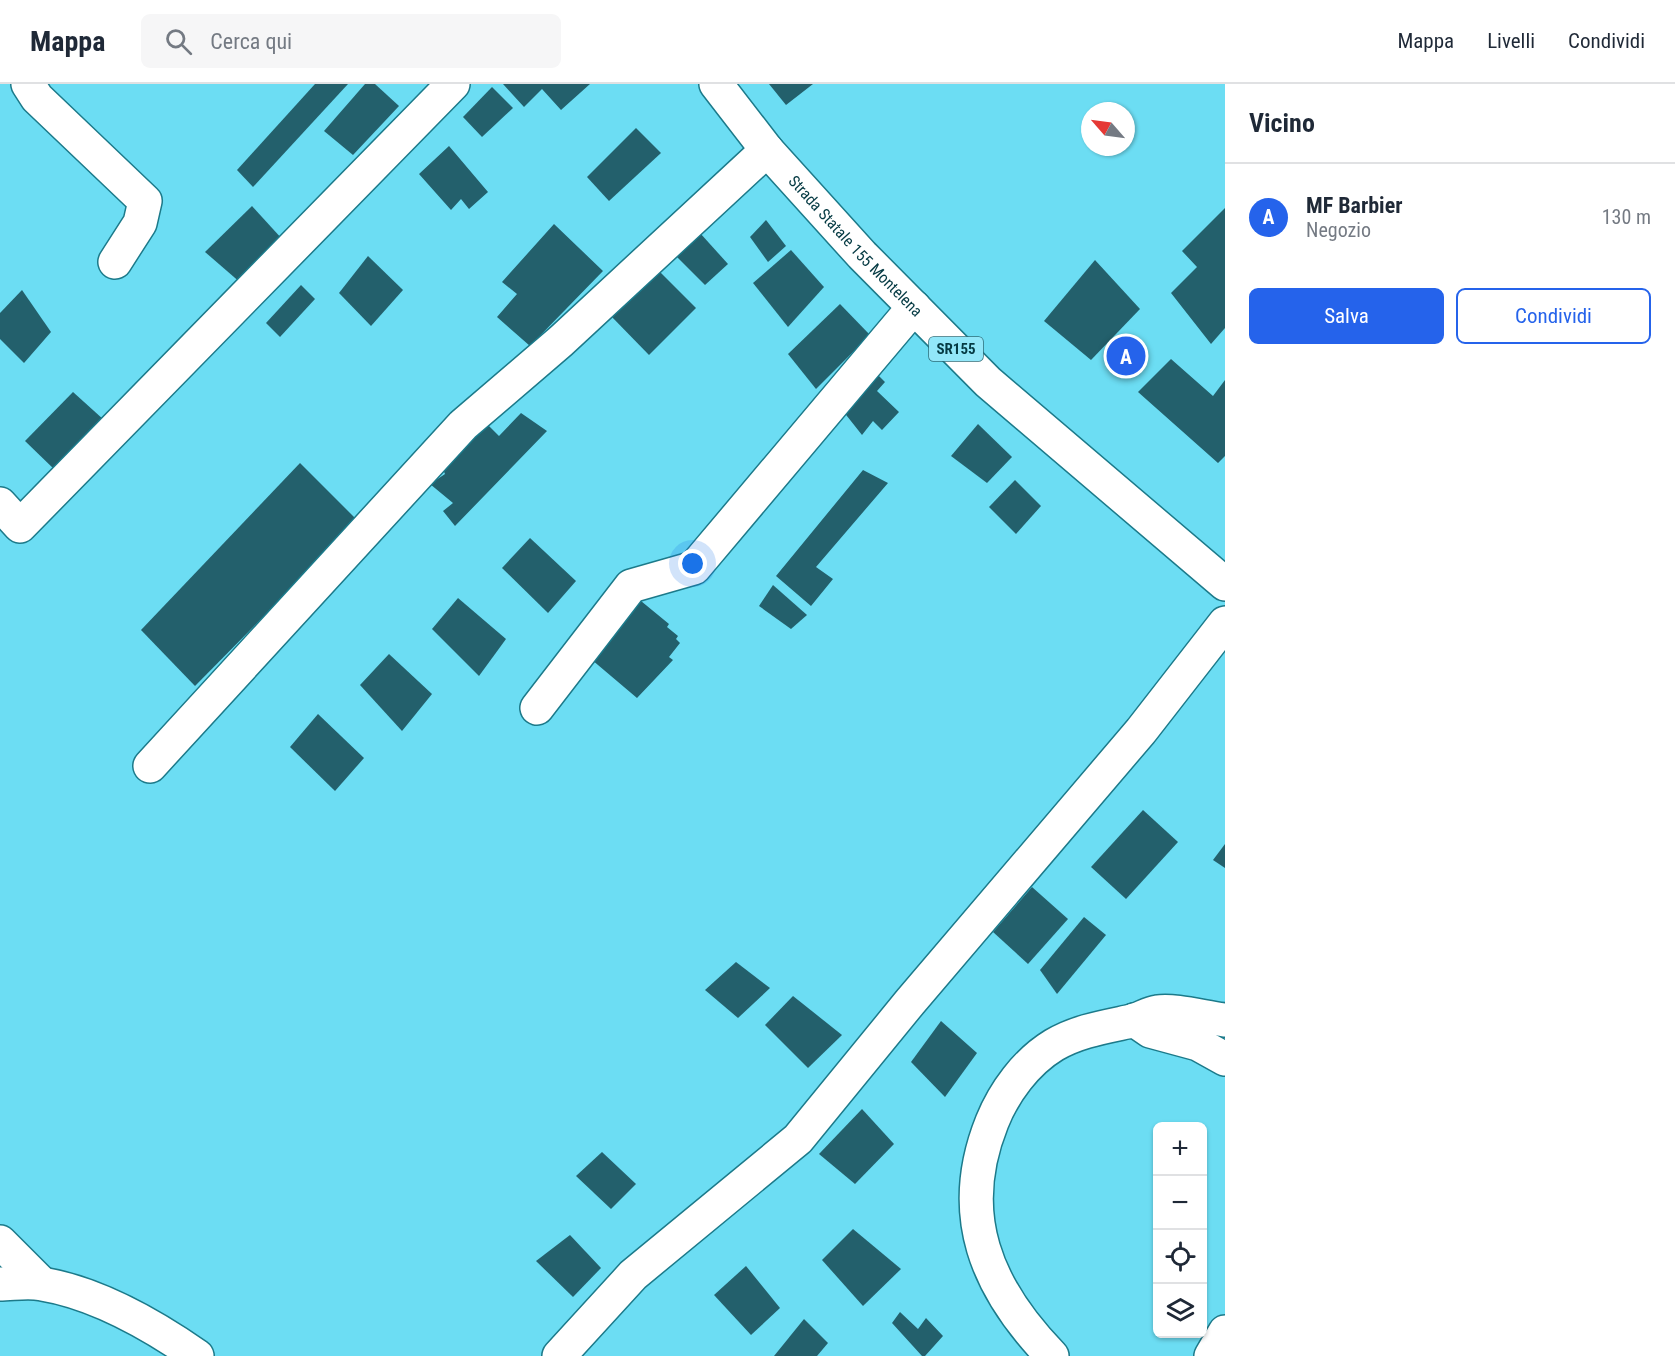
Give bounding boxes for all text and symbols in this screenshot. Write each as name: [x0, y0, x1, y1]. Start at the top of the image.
search box: [141, 14, 561, 68]
text: Mappa: [30, 25, 105, 58]
icon: search: [162, 25, 195, 58]
text: Cerca qui: [210, 29, 292, 54]
text: Mappa: [1397, 29, 1454, 53]
text: Livelli: [1487, 29, 1535, 53]
text: Condividi: [1568, 29, 1645, 53]
north arrow: [1081, 102, 1135, 156]
text: Vicino: [1249, 108, 1315, 138]
street label: Strada Statale 155 Montelena: [785, 171, 927, 320]
text: MF Barbier: [1306, 193, 1402, 218]
text: A: [1263, 205, 1274, 229]
text: 130 m: [1602, 205, 1651, 229]
text: Negozio: [1306, 218, 1371, 242]
button: Salva: [1249, 288, 1444, 344]
button: Condividi: [1456, 288, 1651, 344]
pin: A: [1106, 334, 1146, 378]
road number: SR155: [929, 337, 983, 361]
your location: [678, 549, 707, 578]
map controls: [1153, 1122, 1207, 1338]
button: +: [1153, 1122, 1207, 1176]
button: −: [1153, 1176, 1207, 1230]
button: locate: [1153, 1230, 1207, 1284]
button: layers: [1153, 1284, 1207, 1338]

